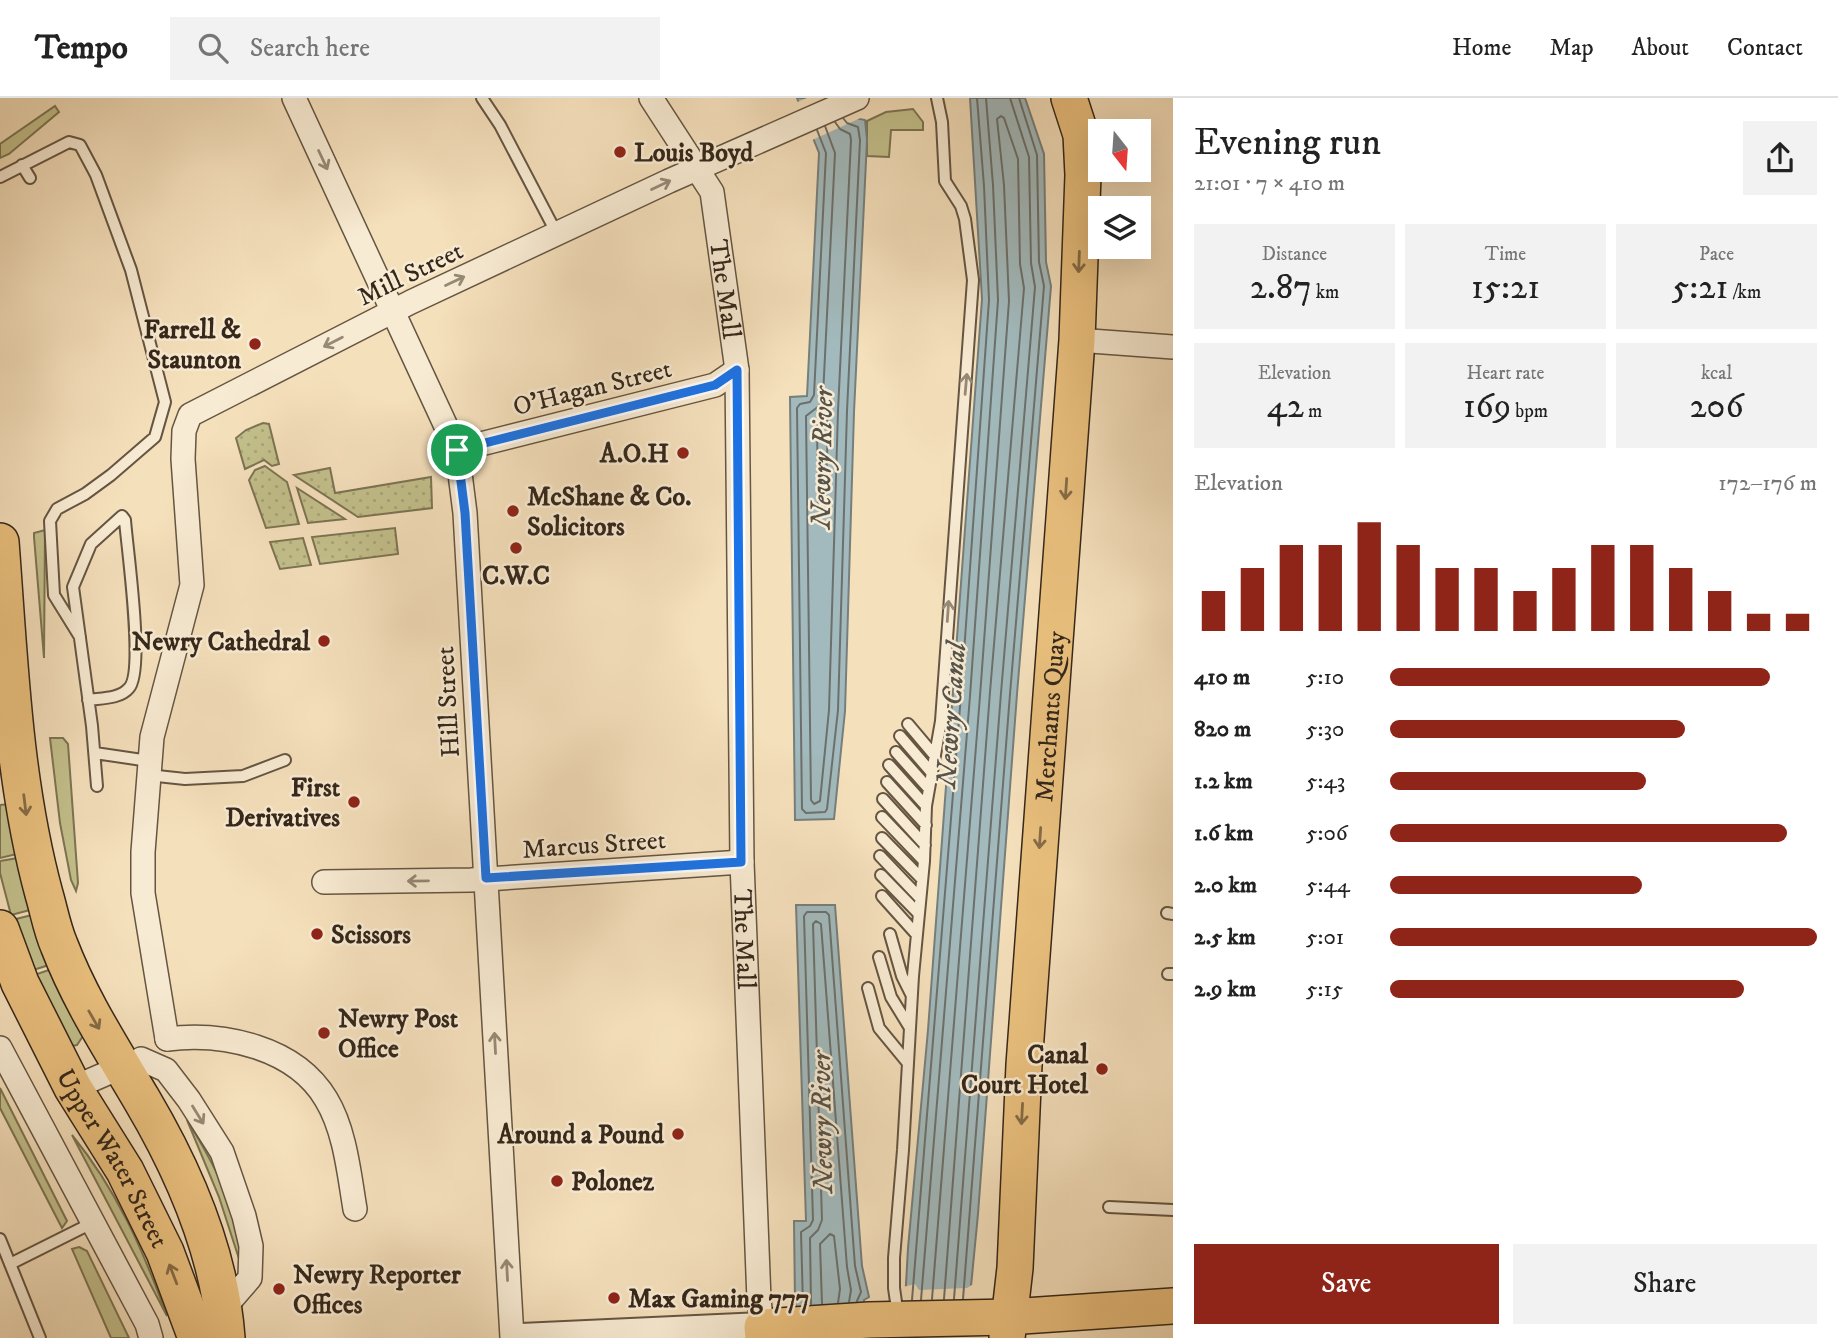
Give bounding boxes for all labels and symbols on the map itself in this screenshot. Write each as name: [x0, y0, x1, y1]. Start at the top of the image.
north arrow: [1088, 119, 1152, 182]
place label: Louis Boyd: [634, 137, 754, 170]
marker: Louis Boyd: [612, 144, 628, 160]
one-way arrow: [317, 149, 330, 170]
one-way arrow: [650, 178, 671, 191]
street label: Mill Street: [353, 235, 469, 314]
street label: The Mall: [701, 237, 747, 341]
one-way arrow: [1073, 251, 1086, 274]
one-way arrow: [444, 274, 465, 288]
place label: Farrell & Staunton: [143, 314, 241, 377]
marker: Farrell & Staunton: [247, 336, 263, 352]
one-way arrow: [323, 336, 344, 350]
street label: O'Hagan Street: [510, 353, 675, 424]
one-way arrow: [960, 373, 973, 396]
water label: Newry River: [804, 385, 841, 531]
pin: [427, 420, 487, 480]
place label: A.O.H: [599, 438, 669, 471]
marker: A.O.H: [675, 445, 691, 461]
one-way arrow: [1059, 478, 1072, 500]
place label: McShane & Co. Solicitors: [527, 481, 691, 544]
marker: McShane & Co. Solicitors: [505, 503, 521, 519]
marker: C.W.C: [508, 540, 524, 556]
place label: C.W.C: [482, 560, 550, 593]
one-way arrow: [942, 600, 955, 623]
place label: Newry Cathedral: [132, 626, 311, 659]
street label: Merchants Quay: [1028, 630, 1074, 803]
marker: Newry Cathedral: [316, 633, 332, 649]
water label: Newry Canal: [929, 638, 974, 791]
street label: Hill Street: [429, 646, 468, 758]
place label: First Derivatives: [225, 772, 341, 835]
one-way arrow: [18, 793, 31, 816]
marker: First Derivatives: [346, 794, 362, 810]
street label: Marcus Street: [521, 824, 667, 867]
one-way arrow: [1033, 827, 1046, 849]
one-way arrow: [406, 874, 429, 887]
street label: The Mall: [725, 889, 762, 990]
place label: Scissors: [331, 919, 411, 952]
marker: Scissors: [309, 926, 325, 942]
place label: Newry Post Office: [338, 1003, 459, 1066]
one-way arrow: [88, 1010, 102, 1030]
marker: Newry Post Office: [316, 1025, 332, 1041]
one-way arrow: [488, 1032, 501, 1054]
place label: Canal Court Hotel: [961, 1039, 1089, 1102]
water label: Newry River: [804, 1049, 841, 1195]
marker: Canal Court Hotel: [1094, 1061, 1110, 1077]
street label: Upper Water Street: [48, 1064, 175, 1254]
one-way arrow: [1015, 1102, 1028, 1125]
one-way arrow: [192, 1104, 206, 1124]
place label: Around a Pound: [497, 1119, 665, 1152]
marker: Around a Pound: [670, 1126, 686, 1142]
place label: Polonez: [571, 1166, 655, 1199]
marker: Polonez: [549, 1173, 565, 1189]
place label: Newry Reporter Offices: [293, 1259, 461, 1322]
one-way arrow: [501, 1259, 514, 1282]
one-way arrow: [166, 1263, 179, 1285]
marker: Newry Reporter Offices: [271, 1281, 287, 1297]
place label: Max Gaming 777: [628, 1283, 810, 1316]
marker: Max Gaming 777: [606, 1290, 622, 1306]

